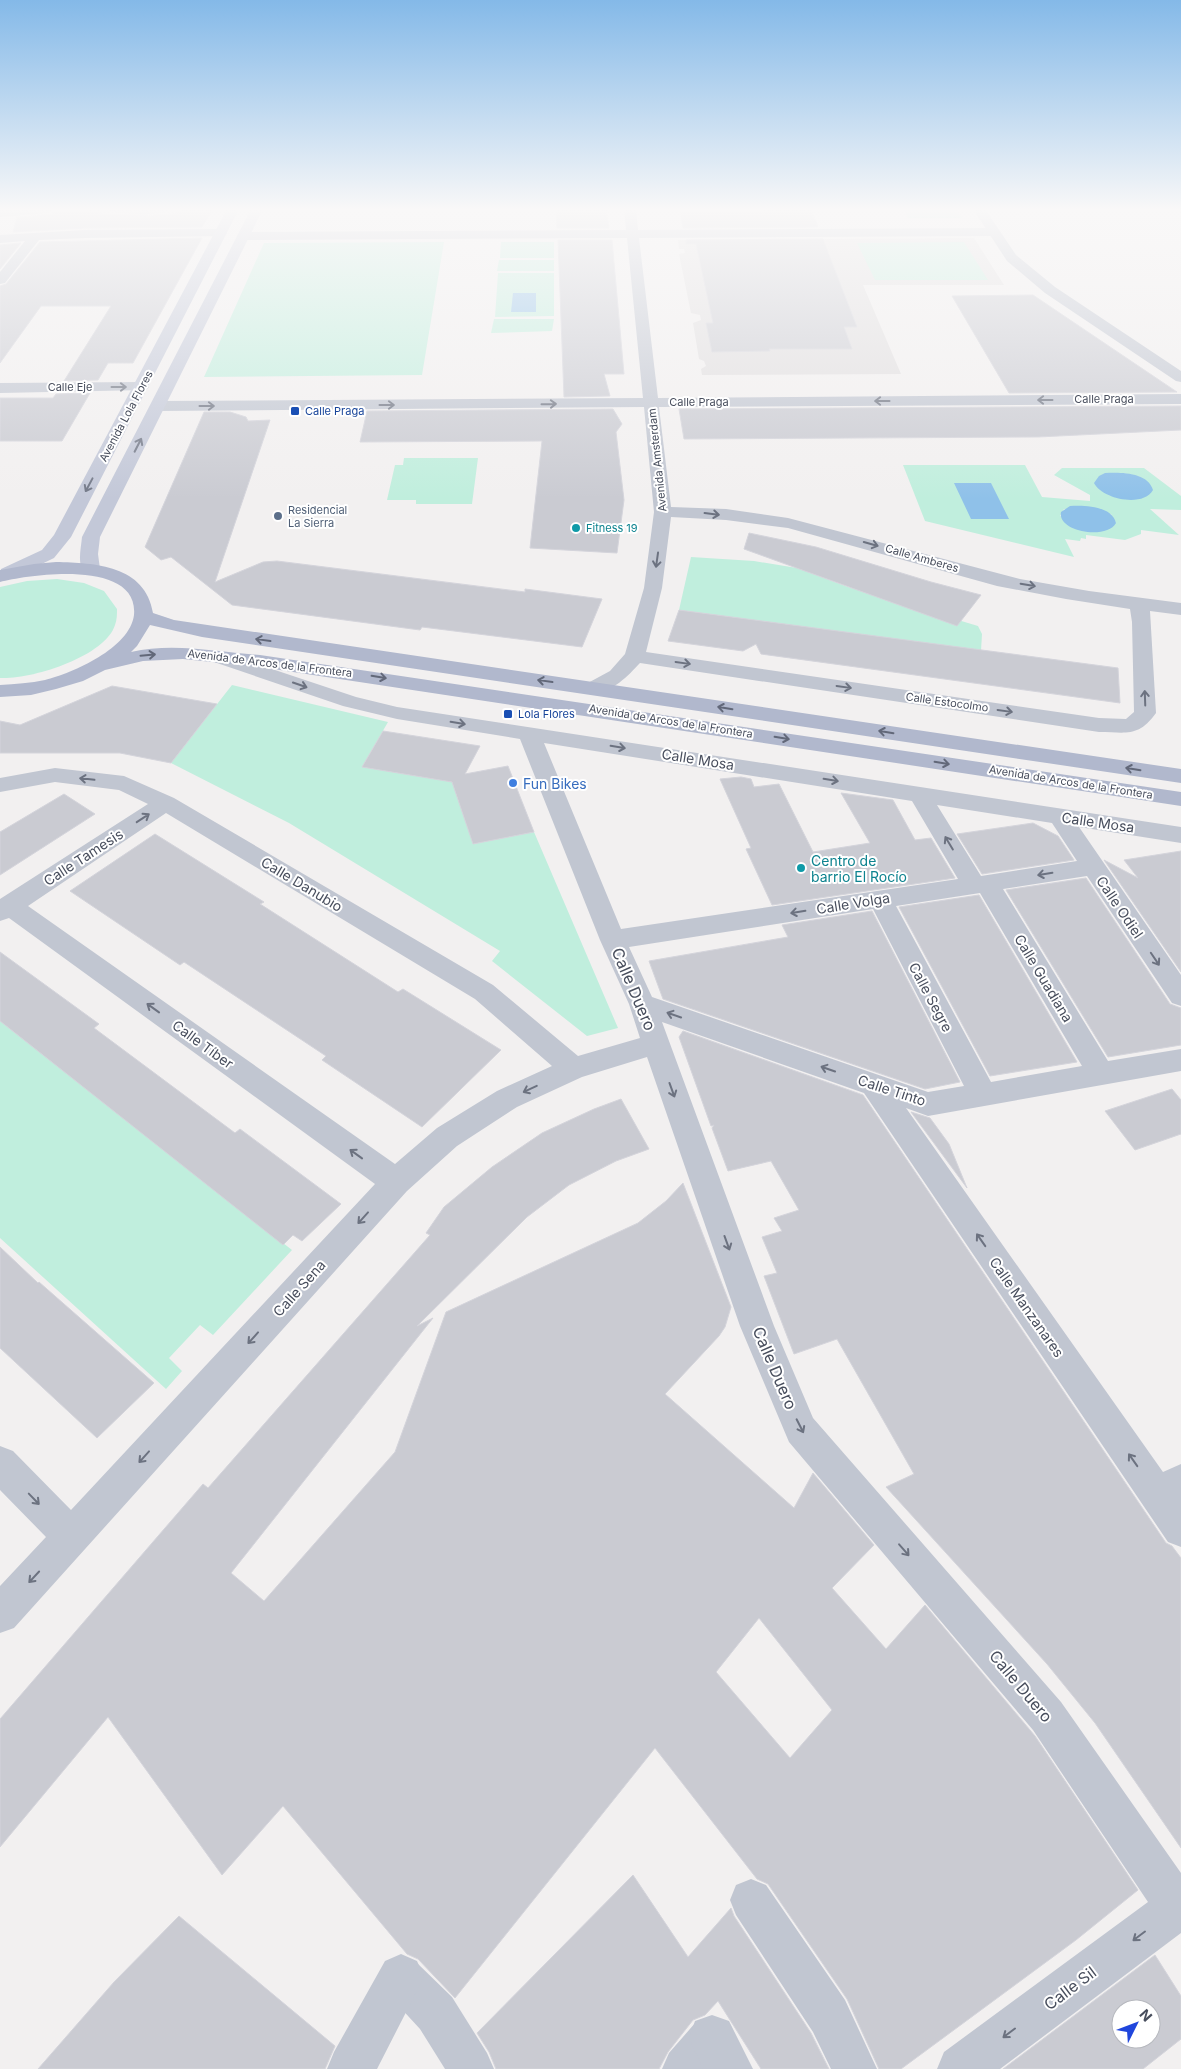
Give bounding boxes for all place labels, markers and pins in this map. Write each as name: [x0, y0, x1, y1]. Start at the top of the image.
place label: Calle Praga: [305, 404, 364, 418]
marker: Calle Praga: [289, 405, 301, 417]
place label: Residencial La Sierra: [288, 503, 347, 530]
marker: Residencial La Sierra: [272, 510, 284, 522]
place label: Fitness 19: [586, 521, 638, 535]
marker: Fitness 19: [570, 522, 582, 534]
place label: Lola Flores: [518, 707, 575, 721]
marker: Lola Flores: [502, 708, 514, 720]
place label: Fun Bikes: [523, 775, 587, 792]
marker: Fun Bikes: [507, 777, 519, 789]
place label: Centro de barrio El Rocío: [811, 852, 907, 885]
marker: Centro de barrio El Rocío: [795, 862, 807, 874]

